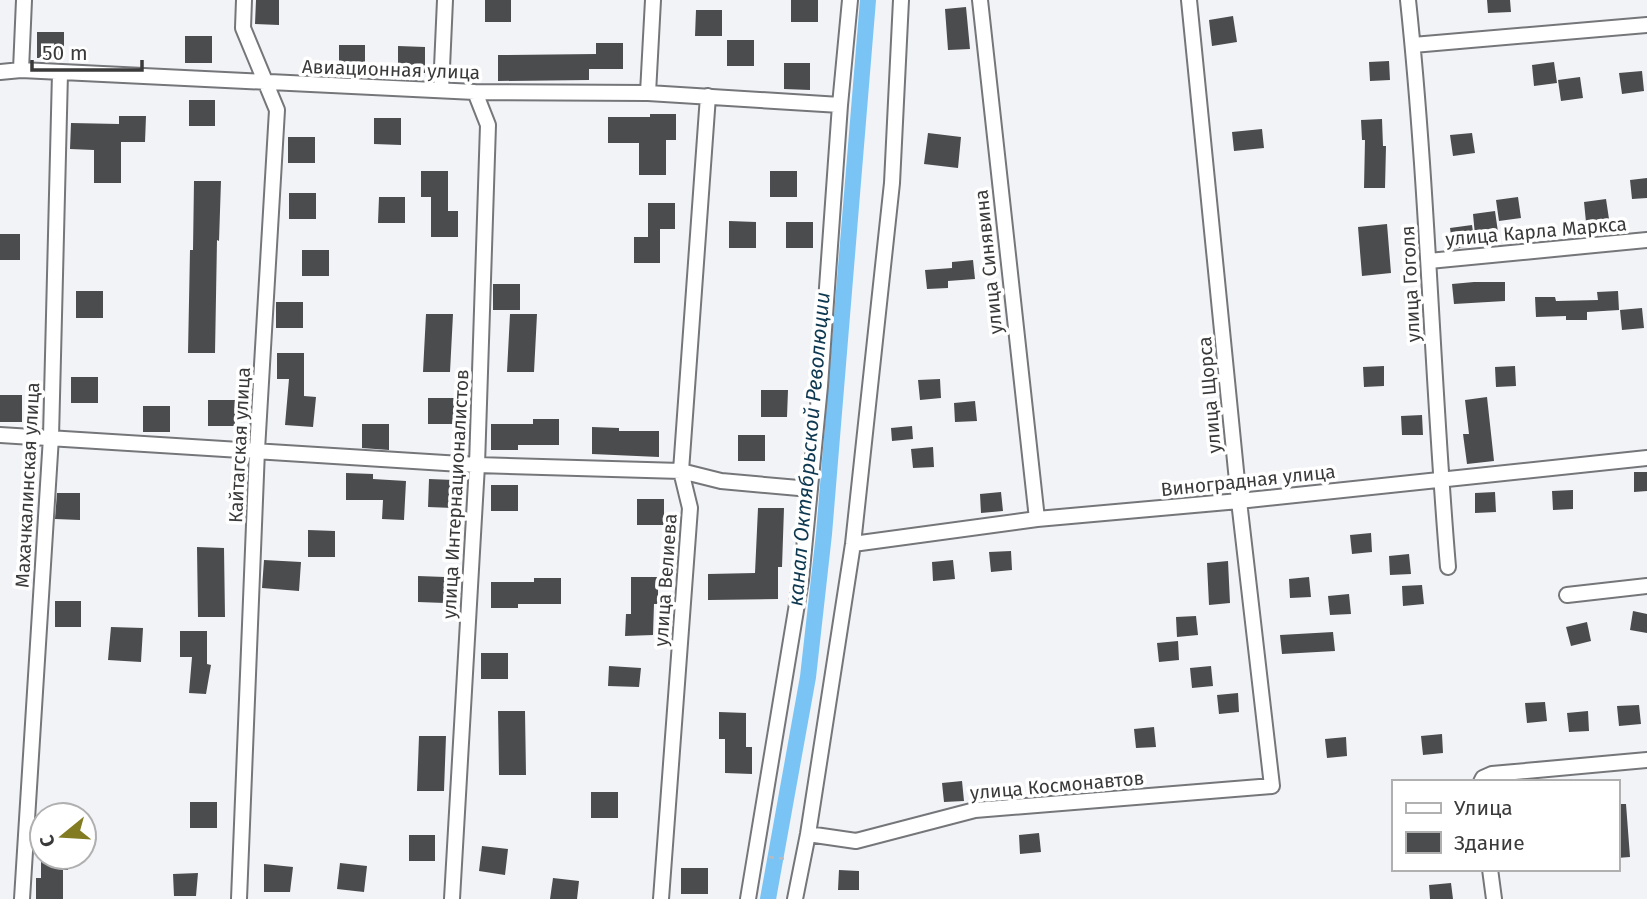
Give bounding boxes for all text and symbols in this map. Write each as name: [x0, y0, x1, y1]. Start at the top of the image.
scale bar: [32, 28, 142, 72]
text: 50 m: [42, 40, 88, 66]
street label: Авиационная улица: [302, 55, 480, 84]
street label: улица Синявина: [969, 189, 1008, 335]
street label: улица Карла Маркса: [1444, 212, 1628, 251]
street label: улица Гоголя: [1396, 225, 1425, 343]
water label: канал Октябрьской Революции: [782, 291, 836, 607]
street label: улица Щорса: [1193, 336, 1226, 454]
street label: Кайтагская улица: [224, 366, 255, 524]
street label: улица Интернационалистов: [437, 369, 474, 620]
street label: Махачкалинская улица: [11, 382, 44, 588]
street label: Виноградная улица: [1160, 460, 1337, 501]
street label: улица Велиева: [649, 513, 682, 647]
street label: улица Космонавтов: [969, 766, 1145, 805]
legend: [1392, 780, 1619, 871]
text: Улица: [1454, 795, 1513, 821]
north arrow: [28, 801, 98, 871]
text: Здание: [1454, 830, 1525, 856]
text: С: [35, 832, 60, 850]

